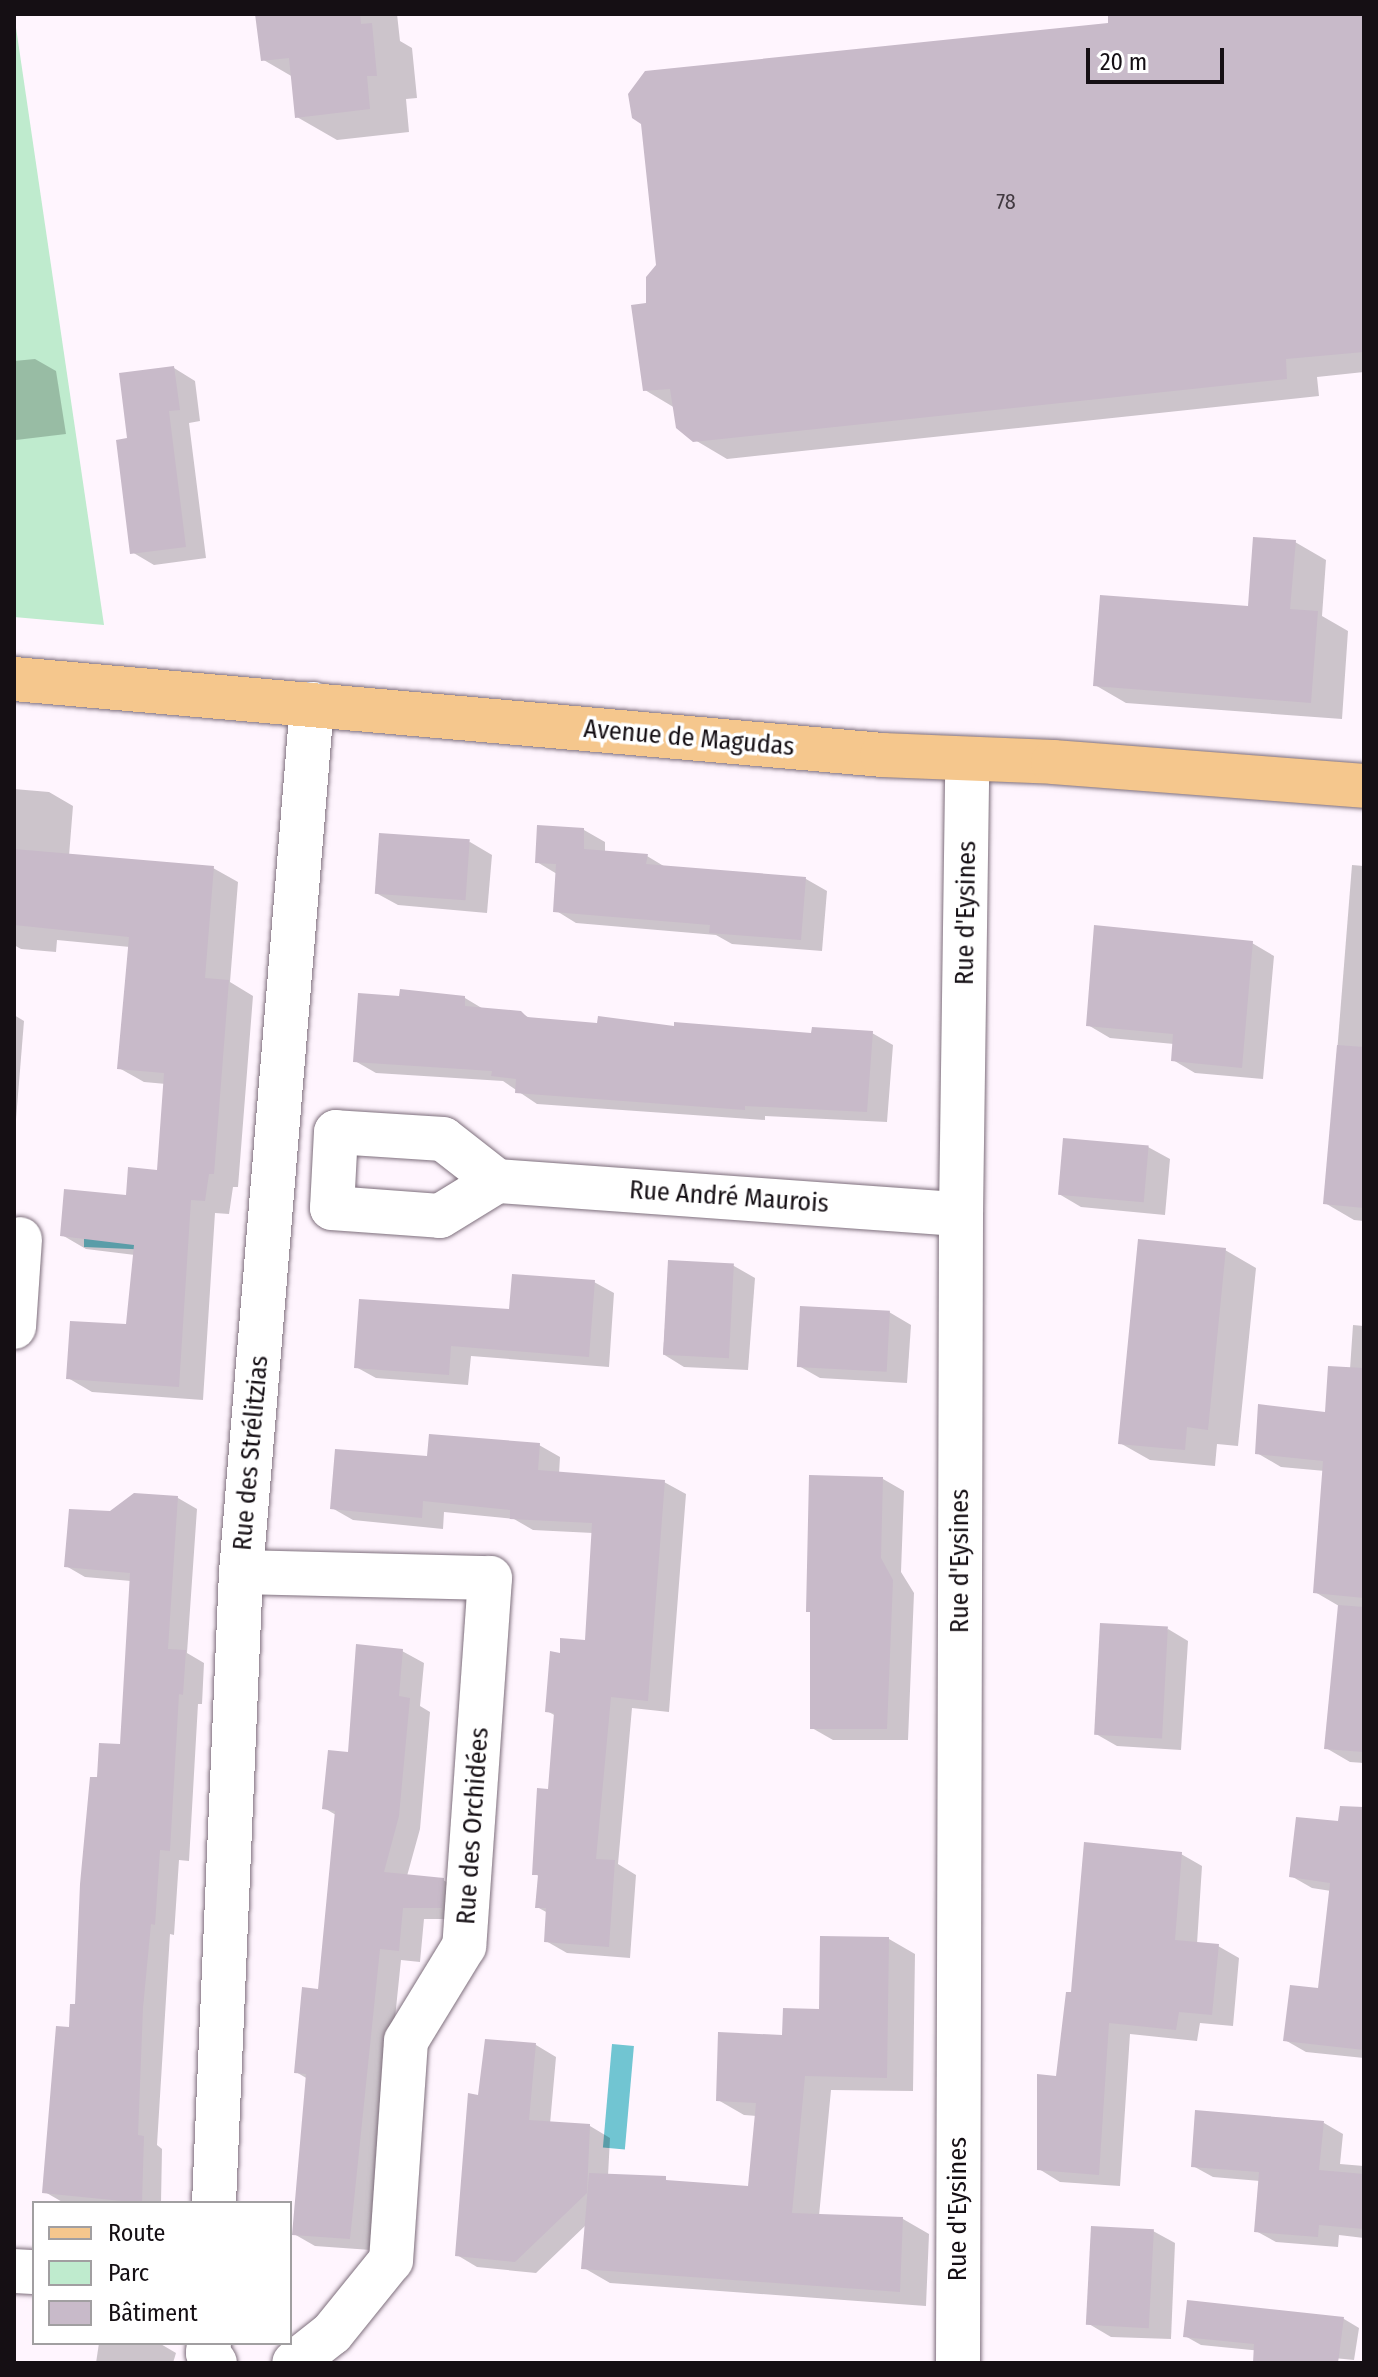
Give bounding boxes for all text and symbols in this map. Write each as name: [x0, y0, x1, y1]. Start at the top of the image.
scale bar: [1090, 32, 1228, 82]
text: 20 m: [1100, 48, 1147, 76]
house number: 78: [996, 189, 1016, 215]
street label: Avenue de Magudas: [582, 713, 796, 763]
street label: Rue d'Eysines: [949, 841, 983, 985]
street label: Rue André Maurois: [628, 1174, 830, 1220]
street label: Rue des Strélitzias: [227, 1354, 275, 1552]
street label: Rue d'Eysines: [944, 1489, 976, 1633]
street label: Rue des Orchidées: [451, 1726, 495, 1926]
street label: Rue d'Eysines: [942, 2137, 974, 2281]
legend: [32, 2201, 292, 2345]
text: Route: [108, 2219, 165, 2247]
text: Parc: [108, 2259, 149, 2287]
text: Bâtiment: [108, 2299, 198, 2327]

